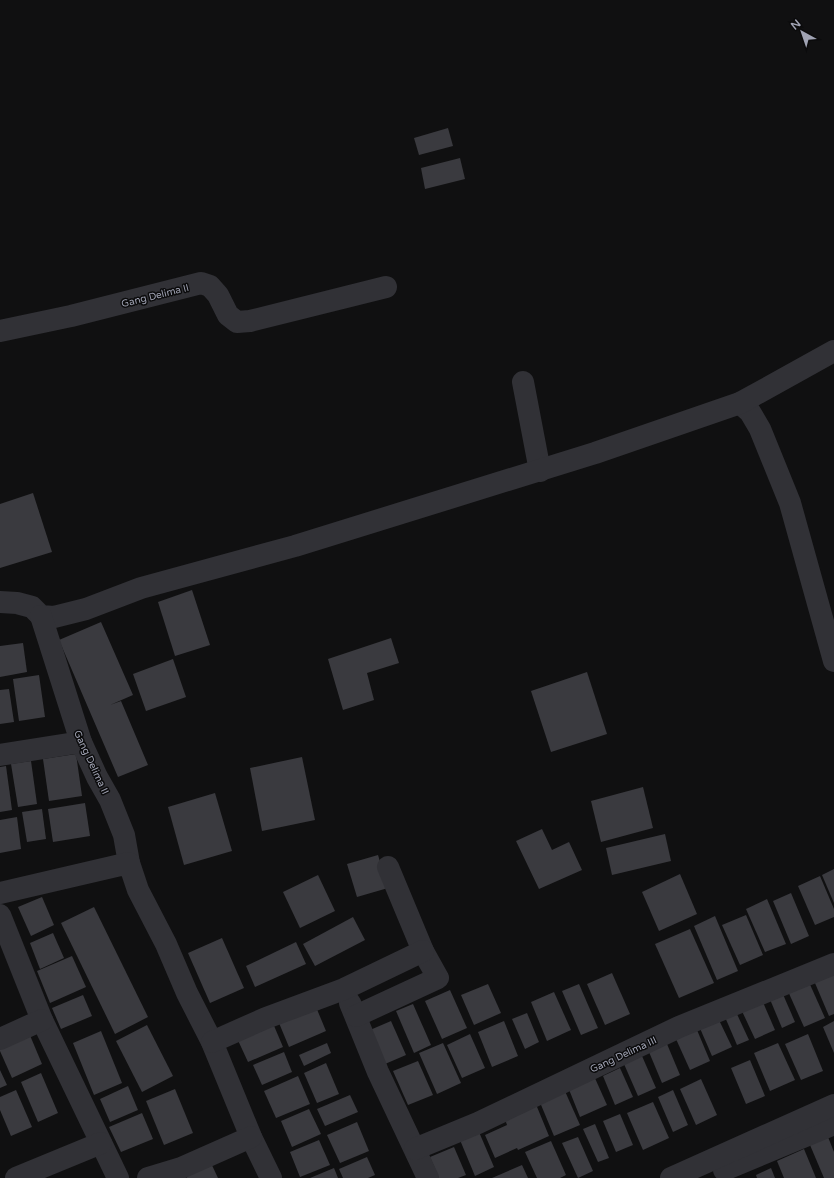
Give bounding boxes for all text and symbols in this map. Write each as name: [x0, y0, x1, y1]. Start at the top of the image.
north arrow: [782, 12, 822, 52]
text: N: [788, 17, 803, 33]
street label: Gang Delima II: [120, 282, 190, 310]
street label: Gang Delima II: [71, 729, 111, 796]
street label: Gang Delima III: [588, 1034, 659, 1076]

